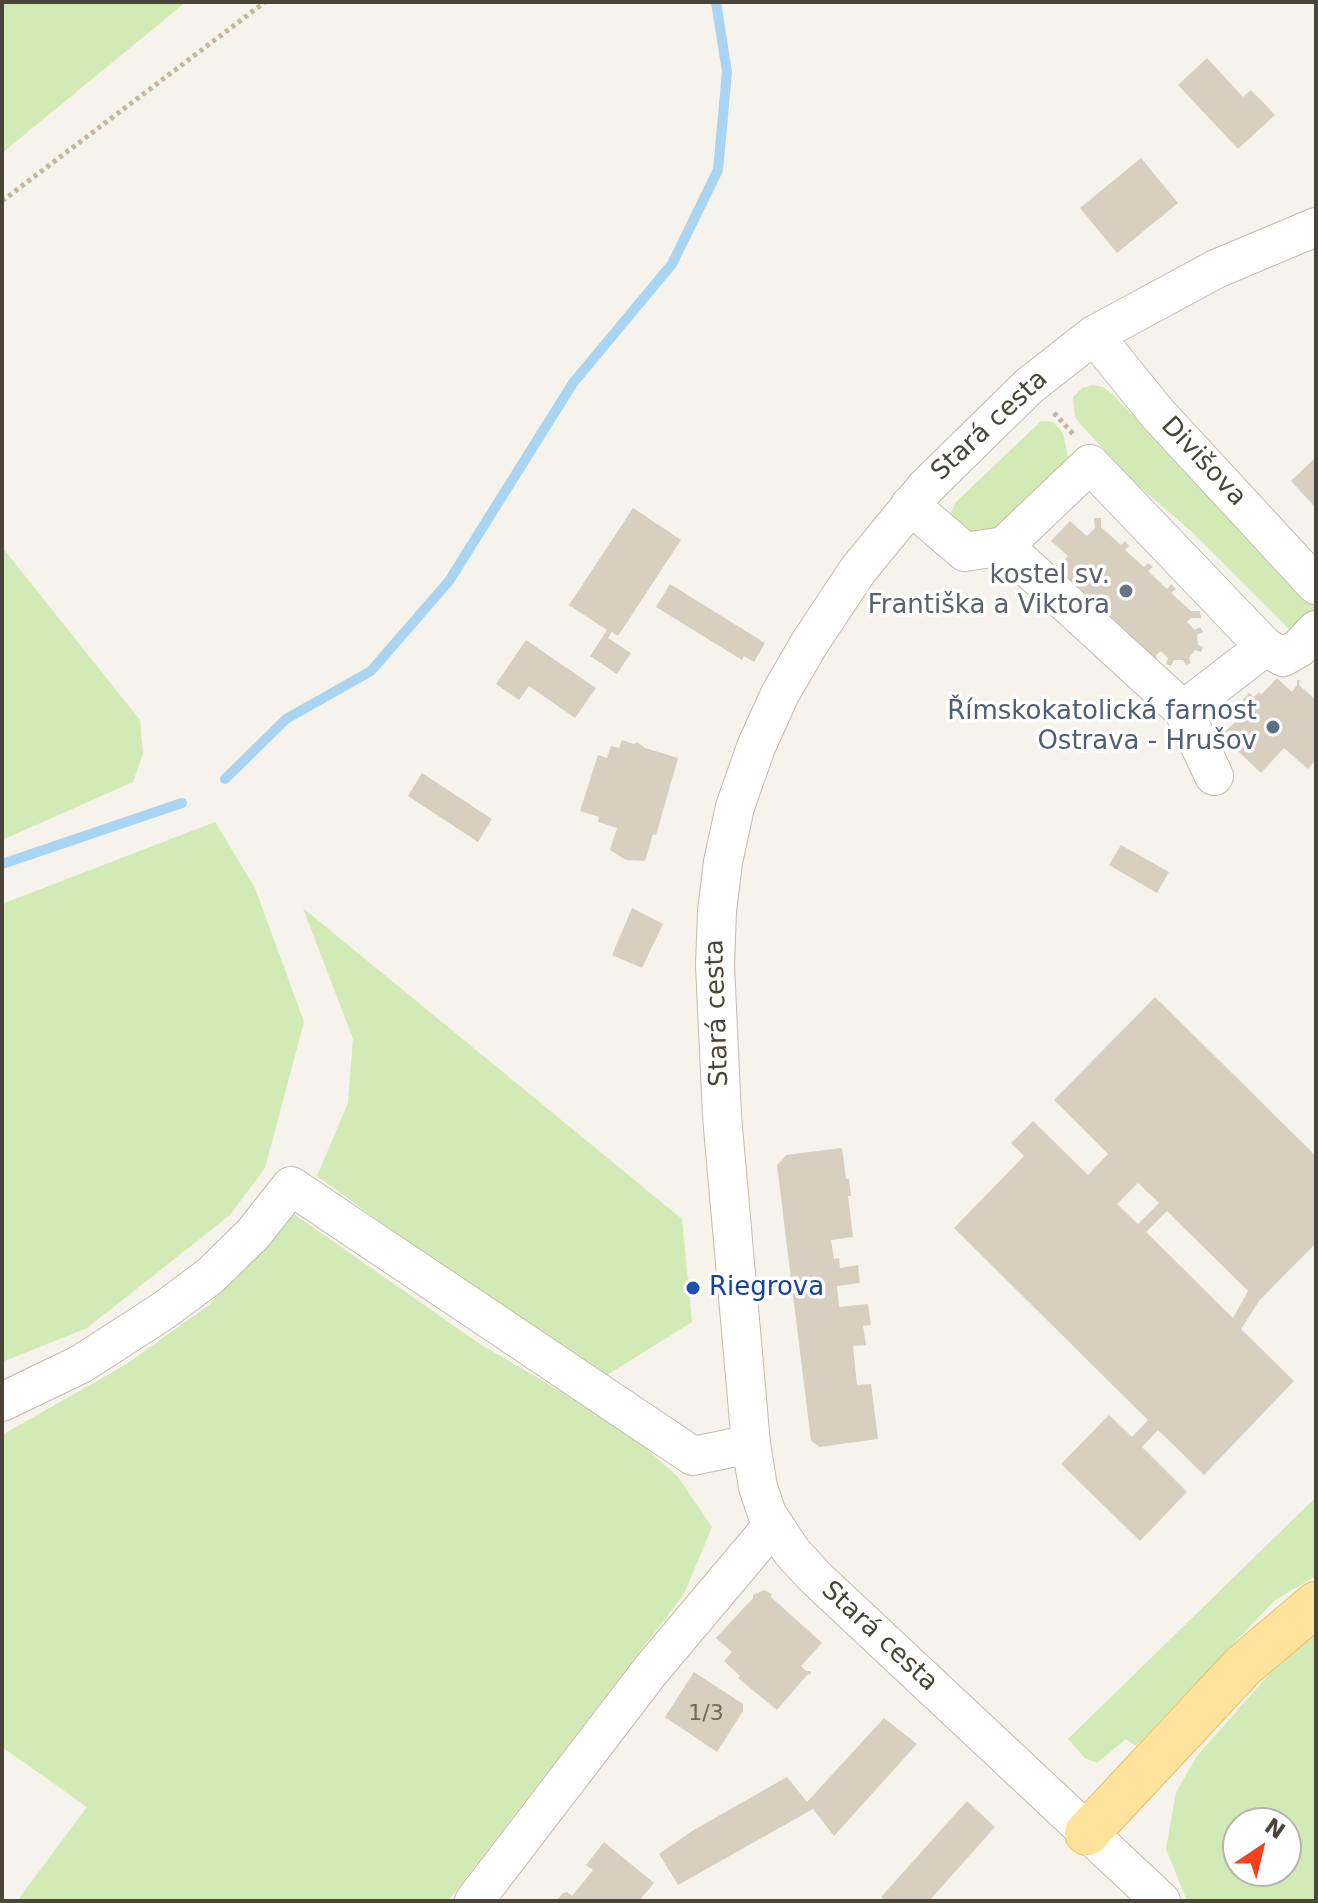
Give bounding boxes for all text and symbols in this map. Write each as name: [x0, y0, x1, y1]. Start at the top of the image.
street label: Stará cesta: [925, 364, 1055, 488]
street label: Divišova: [1154, 411, 1252, 513]
place label: kostel sv. Františka a Viktora: [868, 560, 1110, 622]
marker: kostel sv. Františka a Viktora: [1117, 582, 1135, 600]
place label: Římskokatolická farnost Ostrava - Hrušov: [947, 696, 1257, 758]
marker: Římskokatolická farnost Ostrava - Hrušov: [1264, 718, 1282, 736]
street label: Stará cesta: [700, 939, 736, 1087]
place label: Riegrova: [709, 1272, 824, 1304]
marker: Riegrova: [684, 1279, 702, 1297]
street label: Stará cesta: [814, 1575, 944, 1699]
house number: 1/3: [688, 1701, 724, 1727]
north arrow: [1222, 1807, 1302, 1887]
text: N: [1260, 1813, 1290, 1844]

